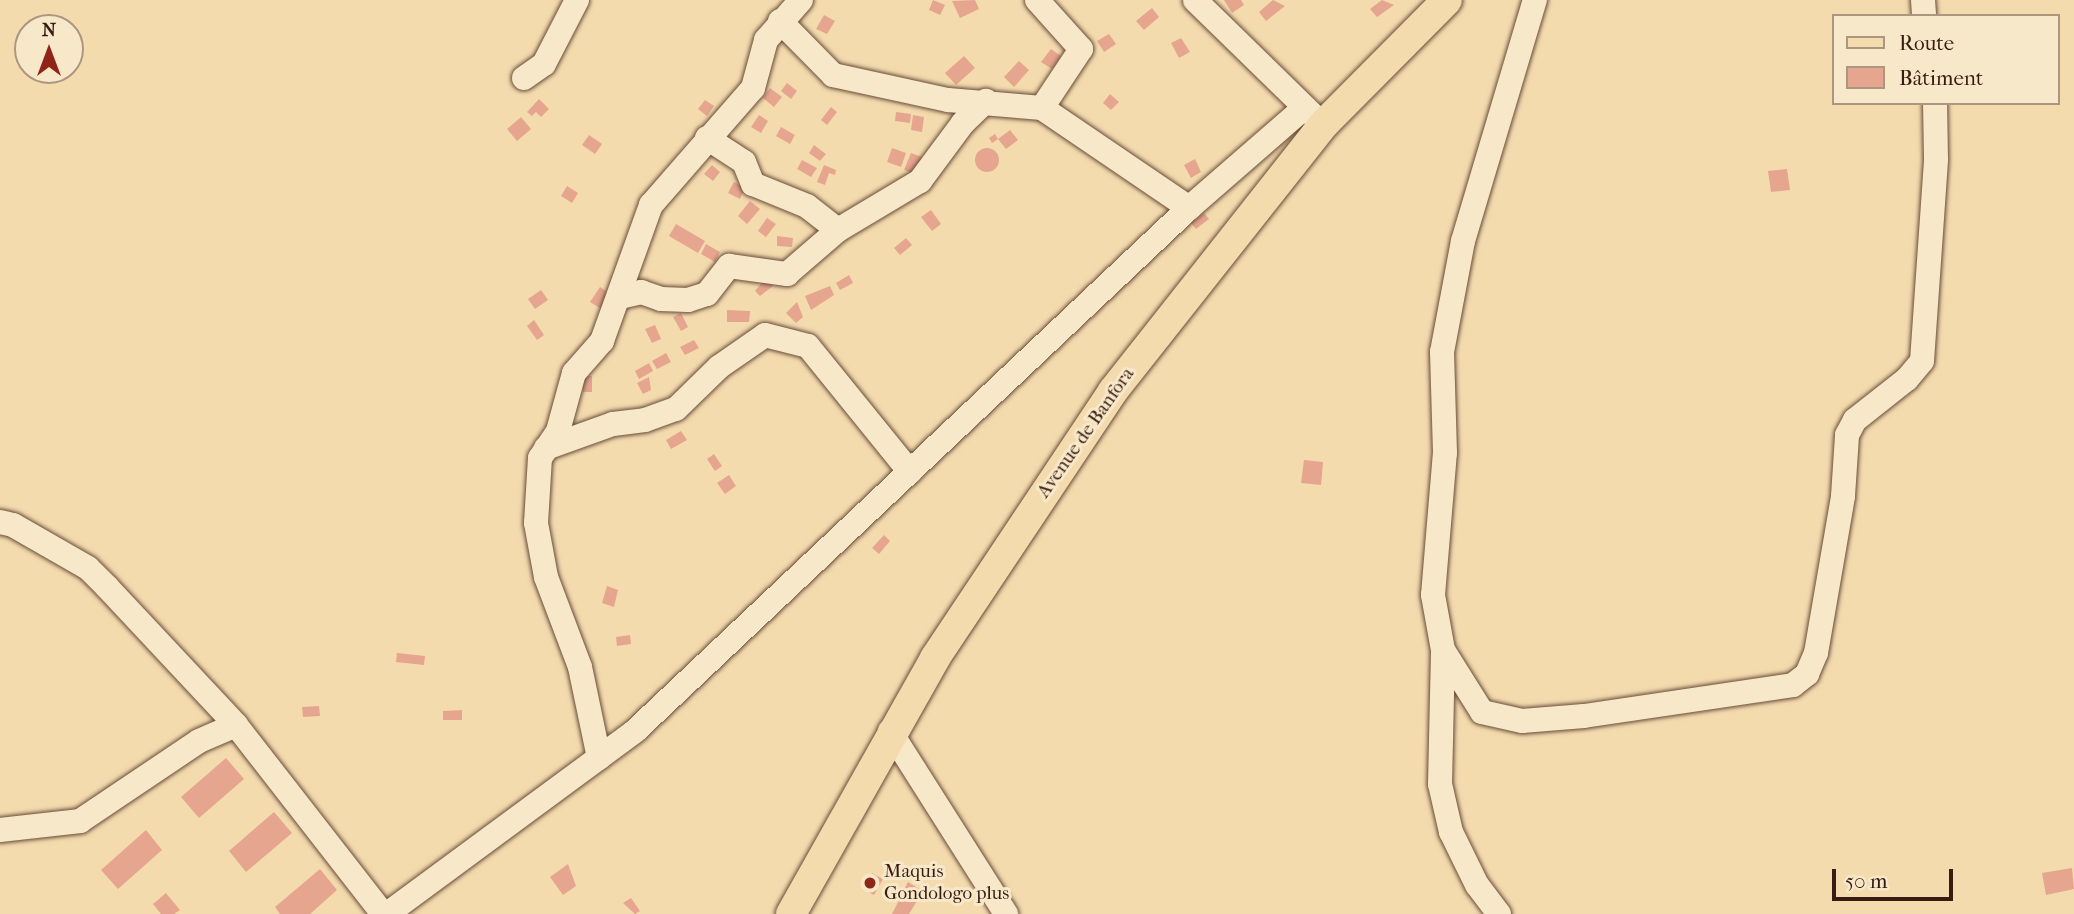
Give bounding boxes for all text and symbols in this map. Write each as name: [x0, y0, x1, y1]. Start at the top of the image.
north arrow: [14, 14, 84, 84]
legend: [1832, 14, 2060, 105]
text: N: [42, 19, 56, 41]
text: Route: [1899, 31, 1954, 55]
text: Bâtiment: [1899, 66, 1983, 90]
street label: Avenue de Banfora: [1033, 364, 1139, 502]
scale bar: [1836, 855, 1957, 899]
place label: Maquis Gondologo plus: [884, 861, 1009, 905]
text: 50 m: [1845, 869, 1888, 893]
marker: Maquis Gondologo plus: [862, 875, 878, 891]

